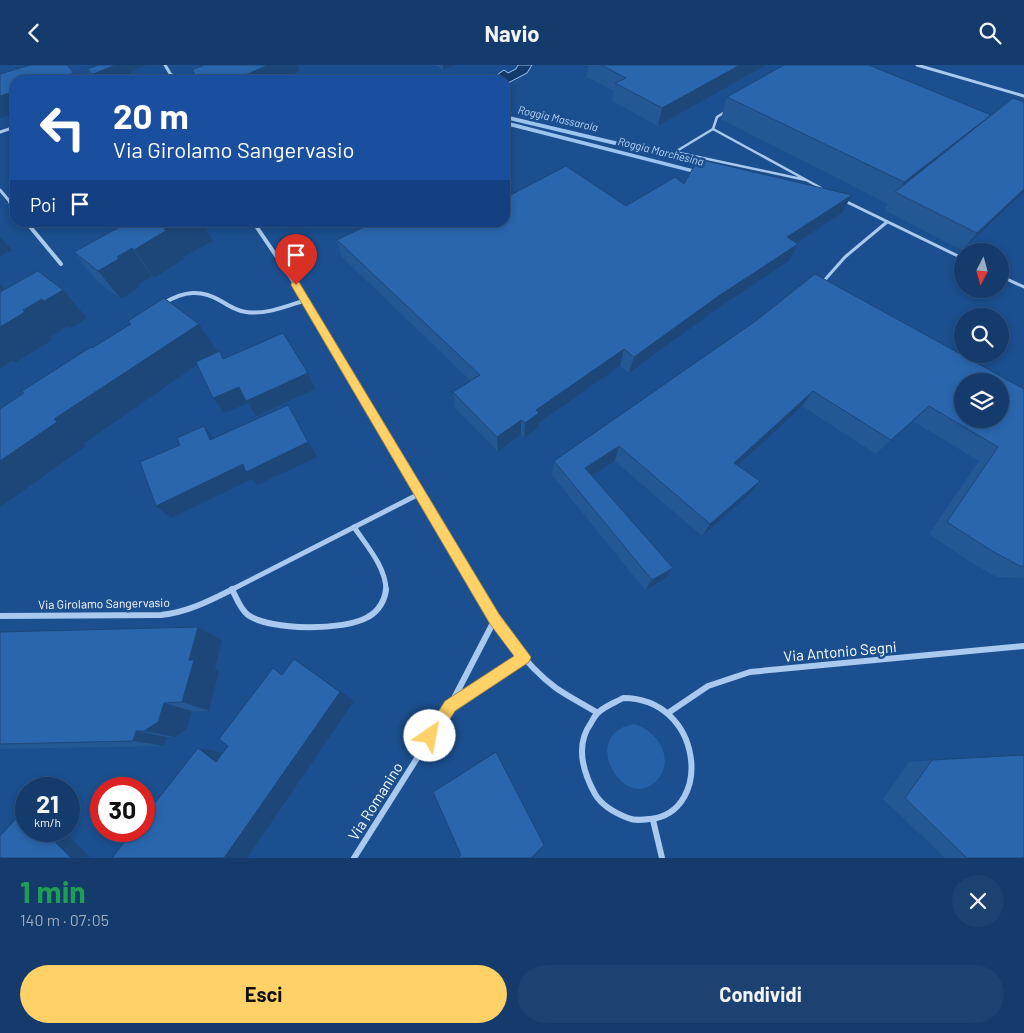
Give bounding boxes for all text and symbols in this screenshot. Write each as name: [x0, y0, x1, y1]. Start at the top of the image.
icon: back: [20, 19, 48, 47]
icon: search: [976, 19, 1004, 47]
text: Navio: [484, 20, 540, 46]
text: 20 m: [113, 94, 189, 136]
icon: left: [30, 95, 95, 160]
water label: Roggia Massarola: [517, 102, 599, 134]
water label: Roggia Marchesina: [617, 134, 705, 168]
text: Via Girolamo Sangervasio: [113, 136, 355, 162]
icon: arrive: [66, 190, 94, 218]
text: Poi: [30, 193, 56, 216]
pin: [275, 234, 317, 285]
icon: arrive: [282, 241, 310, 269]
north arrow: [954, 243, 1009, 297]
map controls: [954, 243, 1009, 428]
button: search: [954, 308, 1009, 363]
button: layers: [954, 373, 1009, 428]
street label: Via Girolamo Sangervasio: [38, 595, 170, 611]
street label: Via Antonio Segni: [783, 637, 897, 665]
position arrow: [403, 709, 455, 761]
street label: Via Romanino: [344, 759, 406, 843]
speed limit sign: 30: [90, 777, 155, 842]
text: 21: [36, 788, 59, 818]
text: km/h: [34, 815, 61, 829]
text: 1 min: [20, 873, 86, 909]
button: close: [952, 875, 1004, 927]
text: 140 m · 07:05: [20, 910, 109, 929]
button: Esci: [20, 965, 507, 1023]
button: Condividi: [517, 965, 1004, 1023]

